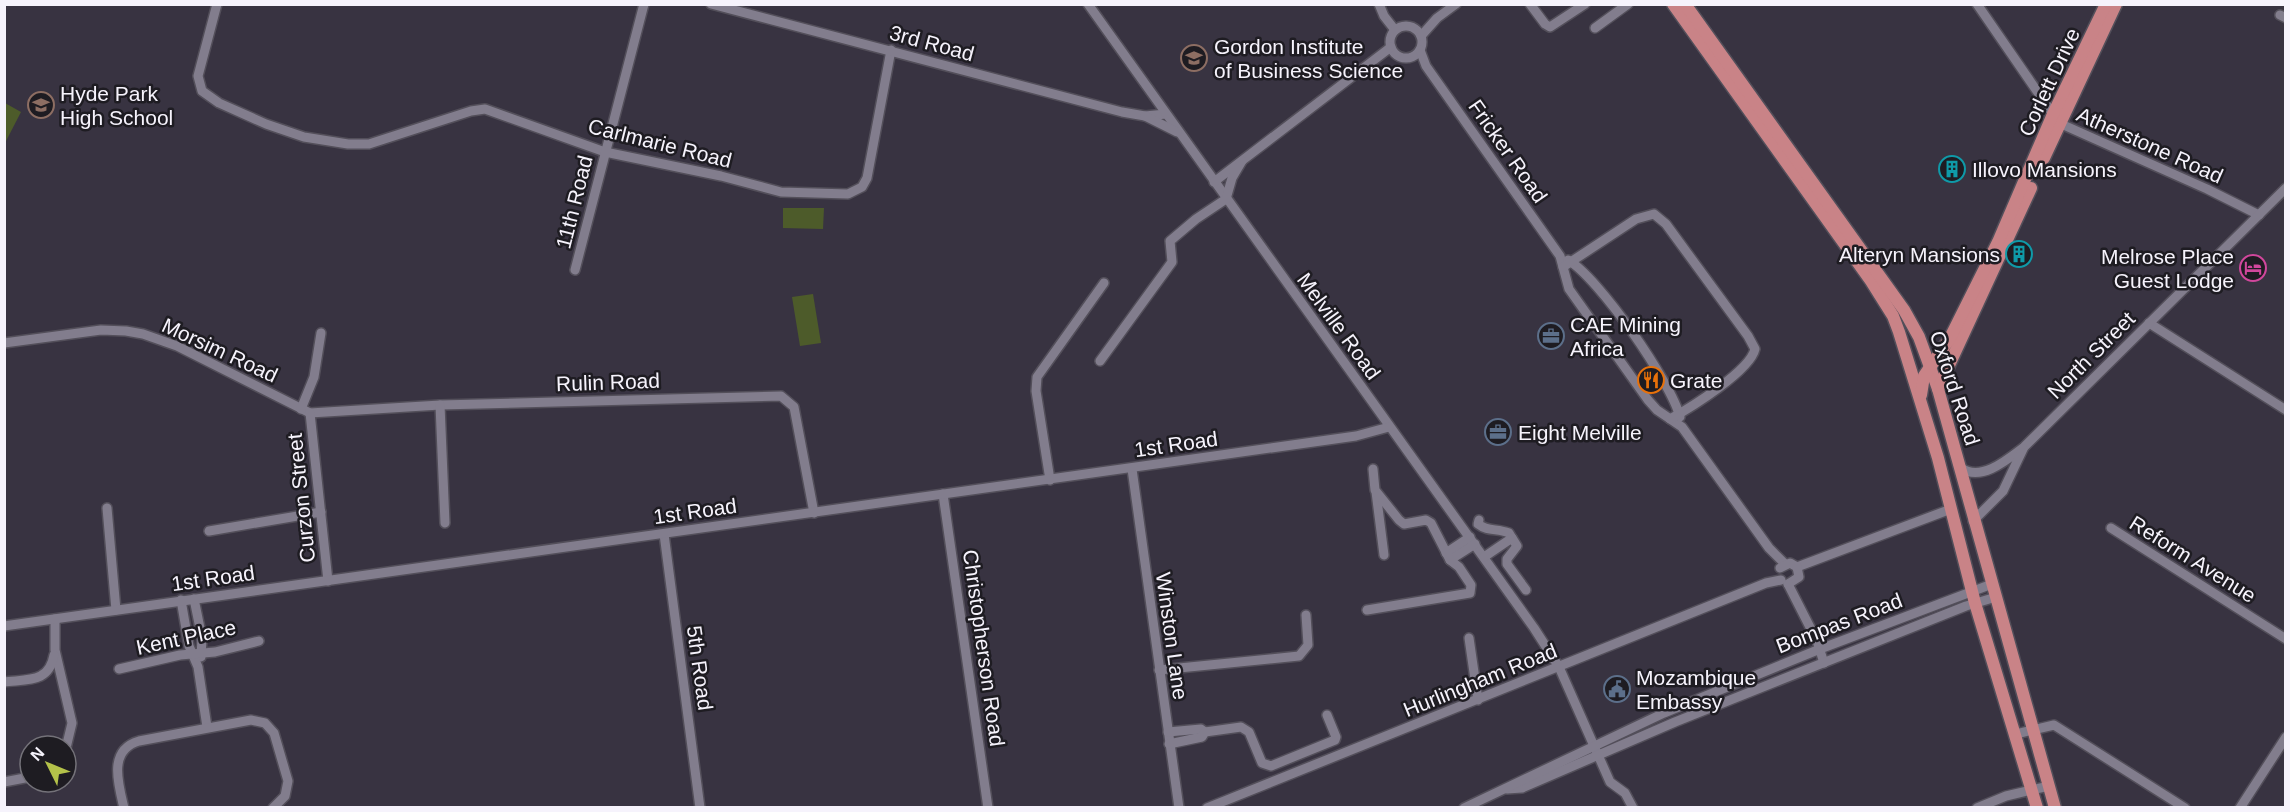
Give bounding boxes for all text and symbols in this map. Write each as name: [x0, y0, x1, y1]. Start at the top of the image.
street label: 3rd Road: [887, 21, 977, 65]
street label: Corlett Drive: [2014, 24, 2084, 140]
place label: Gordon Institute of Business Science: [1214, 35, 1403, 82]
school or university icon: Gordon Institute of Business Science: [1179, 43, 1209, 73]
place label: Hyde Park High School: [60, 82, 173, 129]
school or university icon: Hyde Park High School: [26, 90, 56, 120]
street label: Fricker Road: [1464, 95, 1552, 207]
street label: Atherstone Road: [2073, 102, 2227, 188]
street label: Carlmarie Road: [586, 114, 734, 172]
street label: 11th Road: [551, 153, 597, 251]
building icon: Illovo Mansions: [1937, 154, 1967, 184]
place label: Illovo Mansions: [1972, 158, 2117, 181]
building icon: Alteryn Mansions: [2004, 239, 2034, 269]
place label: Alteryn Mansions: [1839, 243, 2000, 266]
place label: Melrose Place Guest Lodge: [2101, 245, 2234, 292]
hotel icon: Melrose Place Guest Lodge: [2238, 253, 2268, 283]
street label: Melville Road: [1293, 268, 1385, 384]
street label: North Street: [2043, 307, 2139, 403]
street label: Morsim Road: [159, 313, 281, 387]
place label: CAE Mining Africa: [1570, 313, 1681, 360]
office icon: CAE Mining Africa: [1536, 321, 1566, 351]
street label: Oxford Road: [1926, 328, 1984, 448]
restaurant icon: Grate: [1636, 365, 1666, 395]
street label: Rulin Road: [556, 369, 660, 395]
place label: Grate: [1670, 369, 1723, 392]
office icon: Eight Melville: [1483, 417, 1513, 447]
place label: Eight Melville: [1518, 421, 1642, 444]
street label: 1st Road: [1133, 427, 1219, 461]
street label: Curzon Street: [283, 432, 319, 564]
street label: 1st Road: [652, 494, 738, 528]
street label: Reform Avenue: [2126, 511, 2260, 607]
street label: Christopherson Road: [959, 548, 1009, 748]
street label: 1st Road: [170, 561, 256, 595]
street label: Winston Lane: [1152, 571, 1192, 701]
street label: Bompas Road: [1773, 588, 1905, 658]
street label: Kent Place: [134, 615, 238, 659]
street label: 5th Road: [683, 624, 717, 712]
street label: Hurlingham Road: [1400, 639, 1560, 721]
place label: Mozambique Embassy: [1636, 666, 1756, 713]
public building icon: Mozambique Embassy: [1602, 674, 1632, 704]
north arrow: [18, 734, 78, 794]
text: N: [27, 744, 48, 764]

